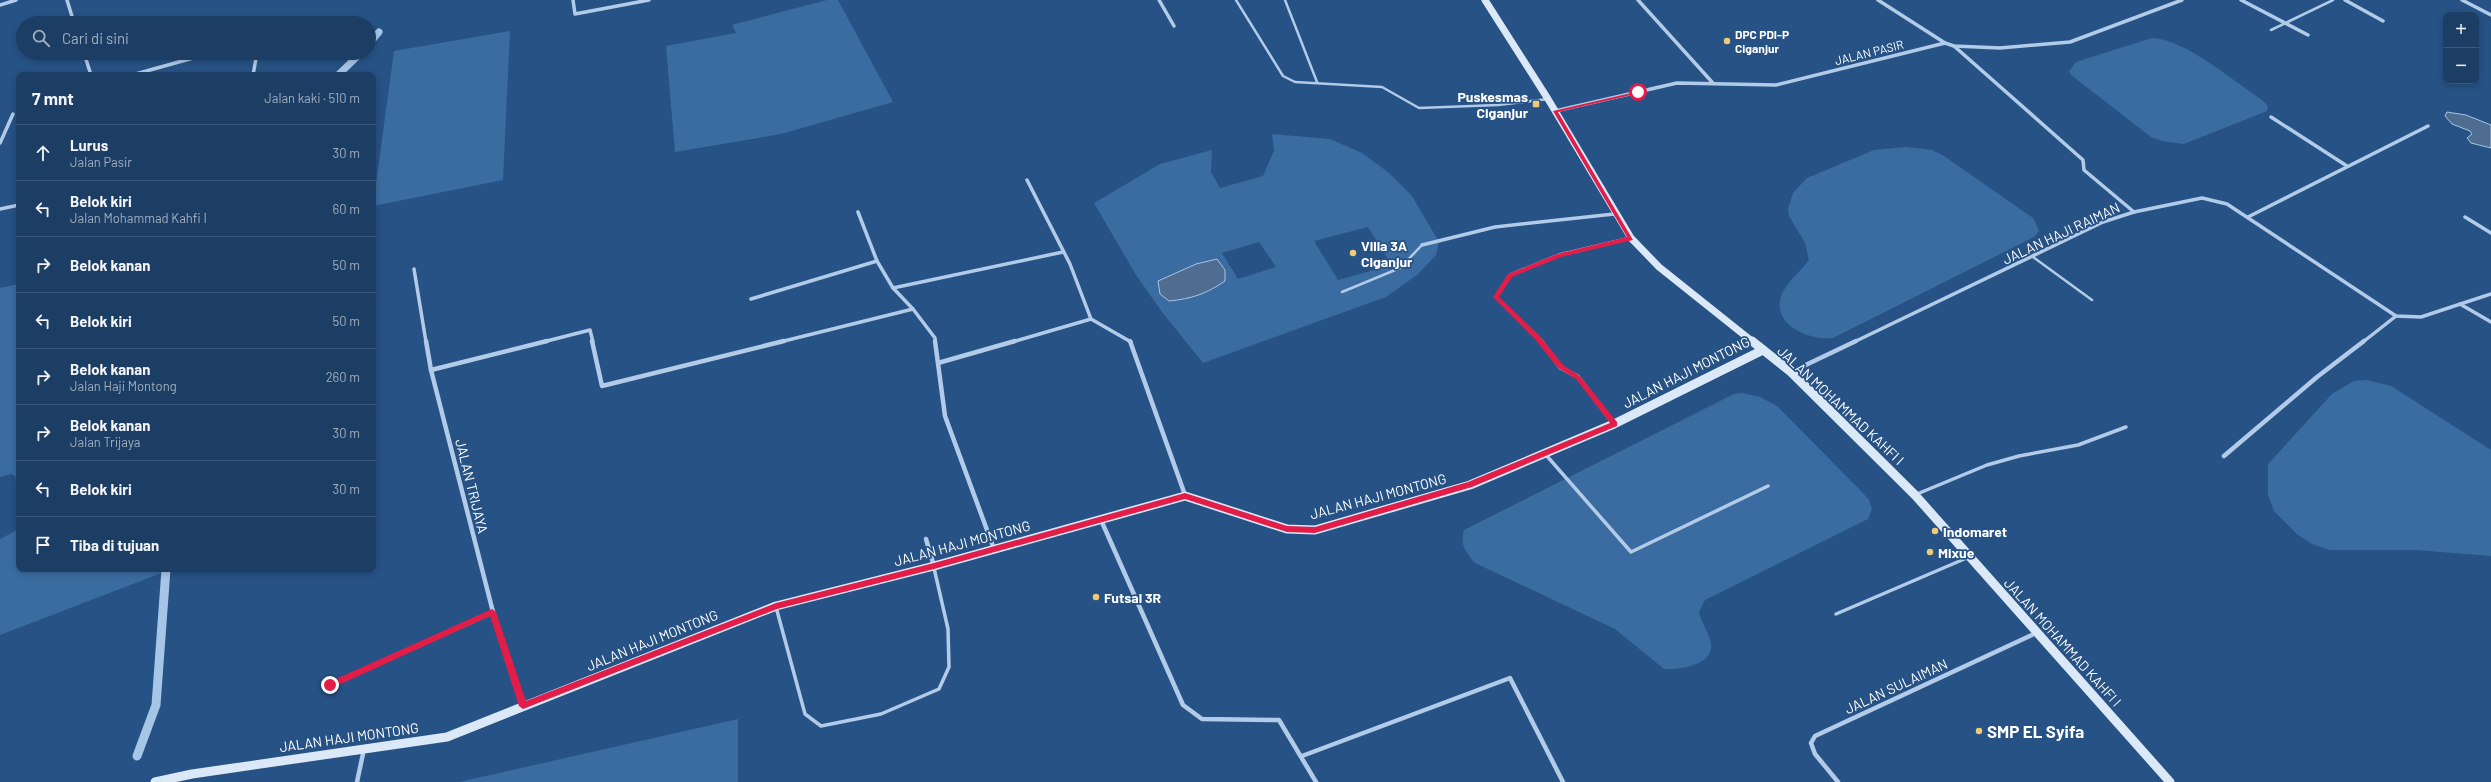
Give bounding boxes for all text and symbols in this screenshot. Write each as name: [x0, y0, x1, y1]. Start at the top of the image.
map controls: [2443, 12, 2479, 84]
button: +: [2443, 12, 2479, 48]
search box: [16, 16, 376, 60]
icon: search: [30, 27, 52, 49]
place label: DPC PDI-P Ciganjur: [1735, 27, 1789, 55]
text: Cari di sini: [62, 29, 129, 47]
marker: DPC PDI-P Ciganjur: [1722, 36, 1732, 46]
street label: JALAN PASIR: [1833, 37, 1905, 67]
button: −: [2443, 48, 2479, 84]
route start: [1629, 83, 1647, 101]
text: 7 mnt: [32, 88, 74, 108]
place label: Puskesmas Ciganjur: [1457, 88, 1529, 121]
text: Jalan kaki · 510 m: [264, 90, 360, 106]
marker: Puskesmas Ciganjur: [1531, 99, 1541, 109]
text: Lurus: [70, 136, 108, 154]
icon: ahead: [32, 142, 54, 164]
text: 30 m: [333, 145, 360, 161]
text: Jalan Pasir: [70, 154, 132, 170]
text: Belok kiri: [70, 192, 132, 210]
icon: left: [32, 198, 54, 220]
street label: JALAN HAJI RAIMAN: [2000, 198, 2122, 268]
text: 60 m: [333, 201, 360, 217]
text: Jalan Mohammad Kahfi I: [70, 210, 207, 226]
place label: Villa 3A Ciganjur: [1361, 237, 1413, 270]
marker: Villa 3A Ciganjur: [1348, 248, 1358, 258]
icon: right: [32, 254, 54, 276]
text: Belok kanan: [70, 256, 150, 274]
text: 50 m: [333, 257, 360, 273]
icon: left: [32, 310, 54, 332]
text: Belok kiri: [70, 312, 132, 330]
text: 50 m: [333, 313, 360, 329]
street label: JALAN HAJI MONTONG: [1620, 333, 1752, 411]
street label: JALAN MOHAMMAD KAHFI I: [1774, 342, 1908, 468]
text: Belok kanan: [70, 360, 150, 378]
icon: right: [32, 366, 54, 388]
text: 260 m: [326, 369, 360, 385]
text: Jalan Haji Montong: [70, 378, 177, 394]
text: Belok kanan: [70, 416, 150, 434]
icon: right: [32, 422, 54, 444]
text: 30 m: [333, 425, 360, 441]
text: Jalan Trijaya: [70, 434, 140, 450]
street label: JALAN TRIJAYA: [452, 437, 492, 536]
street label: JALAN HAJI MONTONG: [1308, 470, 1448, 522]
icon: left: [32, 478, 54, 500]
text: Belok kiri: [70, 480, 132, 498]
text: 30 m: [333, 481, 360, 497]
street label: JALAN HAJI MONTONG: [892, 517, 1032, 569]
place label: Indomaret: [1943, 523, 2007, 540]
marker: Indomaret: [1930, 526, 1940, 536]
icon: arrive: [32, 534, 54, 556]
text: Tiba di tujuan: [70, 536, 159, 554]
place label: Mixue: [1938, 544, 1975, 561]
marker: Mixue: [1925, 547, 1935, 557]
street label: JALAN MOHAMMAD KAHFI I: [2001, 574, 2125, 710]
place label: Futsal 3R: [1104, 589, 1161, 606]
marker: Futsal 3R: [1091, 592, 1101, 602]
street label: JALAN HAJI MONTONG: [584, 606, 720, 674]
street label: JALAN SULAIMAN: [1842, 655, 1950, 717]
route end: [321, 676, 339, 694]
street label: JALAN HAJI MONTONG: [278, 719, 420, 755]
place label: SMP EL Syifa: [1987, 721, 2084, 741]
marker: SMP EL Syifa: [1974, 726, 1984, 736]

